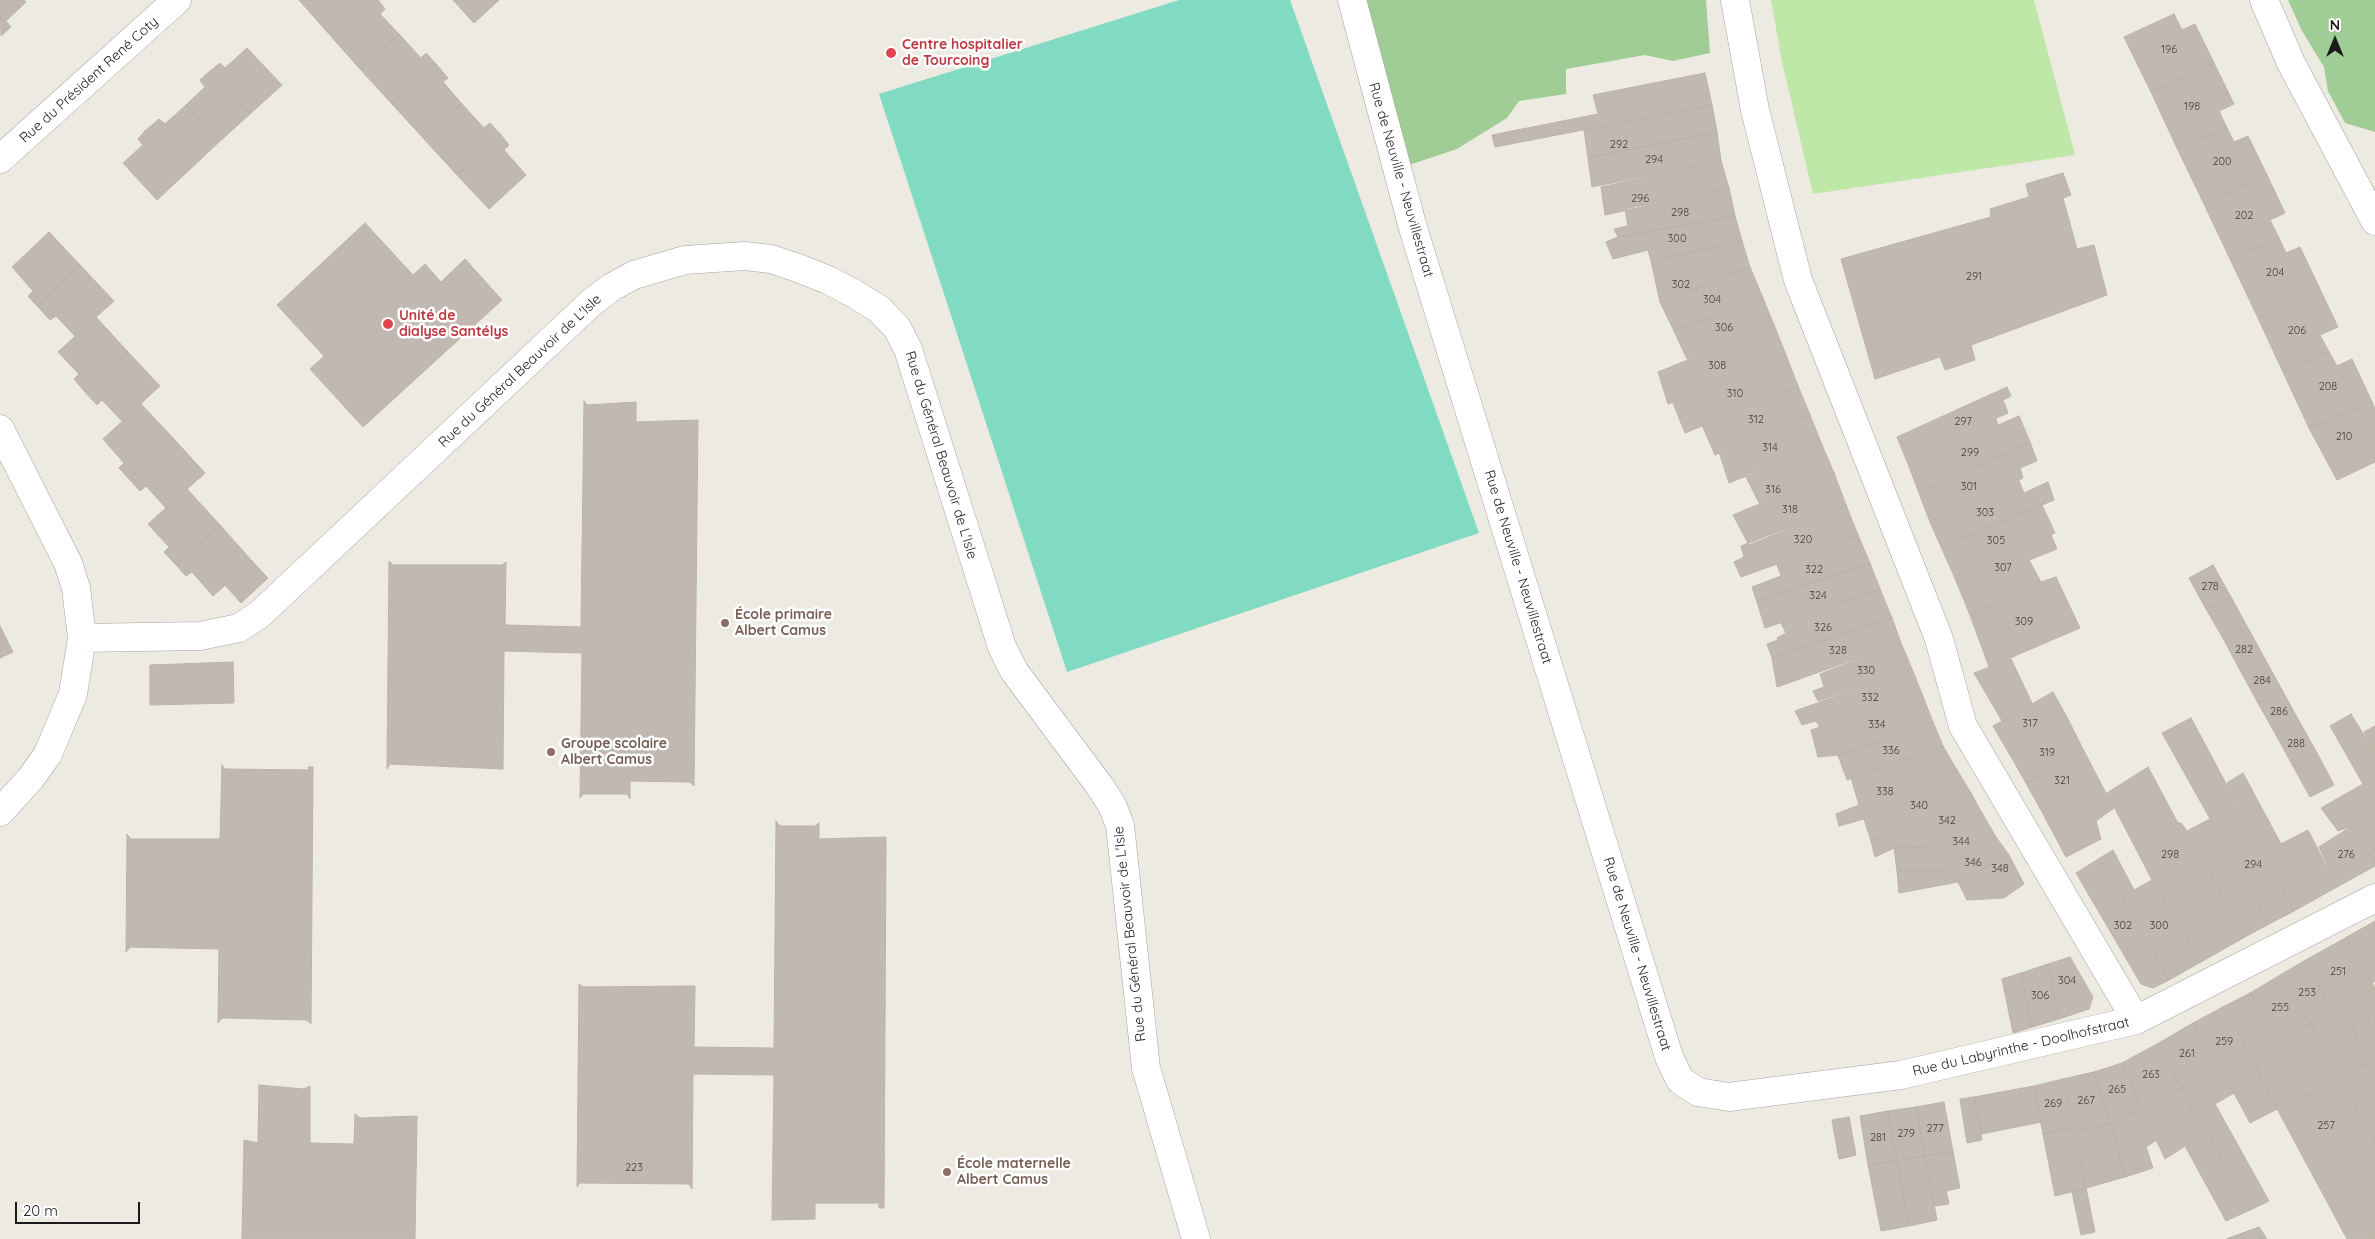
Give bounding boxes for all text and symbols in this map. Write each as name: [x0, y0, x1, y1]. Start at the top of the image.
street label: Rue du Président René Coty: [16, 13, 162, 147]
north arrow: [2310, 15, 2360, 65]
text: N: [2330, 16, 2340, 34]
place label: Centre hospitalier de Tourcoing: [902, 37, 1023, 70]
house number: 196: [2161, 43, 2177, 57]
marker: Centre hospitalier de Tourcoing: [884, 46, 898, 60]
street label: Rue de Neuville - Neuvillestraat: [1365, 81, 1437, 279]
house number: 198: [2184, 100, 2200, 114]
house number: 292: [1610, 138, 1628, 152]
house number: 294: [1645, 153, 1663, 167]
house number: 200: [2212, 155, 2232, 169]
house number: 296: [1631, 192, 1649, 206]
house number: 298: [1671, 206, 1689, 220]
house number: 202: [2235, 209, 2253, 223]
house number: 300: [1668, 232, 1686, 246]
house number: 204: [2266, 266, 2284, 280]
house number: 291: [1966, 270, 1982, 284]
house number: 302: [1672, 278, 1690, 292]
street label: Rue du Général Beauvoir de L'Isle: [435, 291, 605, 451]
house number: 304: [1703, 293, 1721, 307]
place label: Unité de dialyse Santélys: [399, 308, 508, 341]
marker: Unité de dialyse Santélys: [381, 317, 395, 331]
house number: 306: [1715, 321, 1733, 335]
house number: 206: [2288, 324, 2306, 338]
street label: Rue du Général Beauvoir de L'Isle: [901, 349, 981, 561]
house number: 308: [1708, 359, 1726, 373]
house number: 208: [2319, 380, 2337, 394]
house number: 310: [1727, 387, 1743, 401]
house number: 312: [1748, 413, 1764, 427]
house number: 297: [1954, 415, 1972, 429]
house number: 210: [2336, 430, 2352, 444]
house number: 314: [1762, 441, 1778, 455]
house number: 299: [1961, 446, 1979, 460]
street label: Rue de Neuville - Neuvillestraat: [1480, 468, 1556, 666]
house number: 301: [1961, 480, 1977, 494]
house number: 316: [1765, 483, 1781, 497]
house number: 318: [1782, 503, 1798, 517]
house number: 303: [1976, 506, 1994, 520]
house number: 320: [1794, 533, 1812, 547]
house number: 305: [1987, 534, 2005, 548]
house number: 307: [1994, 561, 2012, 575]
house number: 322: [1805, 563, 1823, 577]
house number: 278: [2201, 580, 2219, 594]
house number: 324: [1809, 589, 1827, 603]
place label: École primaire Albert Camus: [735, 607, 832, 640]
house number: 309: [2015, 615, 2033, 629]
marker: École primaire Albert Camus: [719, 617, 731, 629]
house number: 326: [1814, 621, 1832, 635]
house number: 282: [2235, 643, 2253, 657]
house number: 328: [1829, 644, 1847, 658]
house number: 330: [1857, 664, 1875, 678]
house number: 284: [2253, 674, 2271, 688]
house number: 332: [1861, 691, 1879, 705]
house number: 286: [2270, 705, 2288, 719]
house number: 317: [2022, 717, 2038, 731]
house number: 334: [1868, 718, 1886, 732]
place label: Groupe scolaire Albert Camus: [561, 736, 667, 769]
house number: 288: [2287, 737, 2305, 751]
house number: 336: [1882, 744, 1900, 758]
marker: Groupe scolaire Albert Camus: [545, 746, 557, 758]
house number: 319: [2039, 746, 2055, 760]
house number: 321: [2054, 774, 2070, 788]
house number: 338: [1876, 785, 1894, 799]
house number: 340: [1910, 799, 1928, 813]
house number: 342: [1938, 814, 1956, 828]
street label: Rue du Général Beauvoir de L'Isle: [1110, 825, 1150, 1043]
house number: 344: [1952, 835, 1970, 849]
house number: 298: [2161, 848, 2179, 862]
house number: 276: [2337, 848, 2355, 862]
street label: Rue de Neuville - Neuvillestraat: [1599, 855, 1675, 1053]
house number: 346: [1964, 856, 1982, 870]
house number: 294: [2244, 858, 2262, 872]
house number: 348: [1991, 862, 2009, 876]
house number: 302: [2114, 919, 2132, 933]
house number: 300: [2150, 919, 2168, 933]
house number: 251: [2330, 965, 2346, 979]
house number: 304: [2058, 974, 2076, 988]
house number: 253: [2298, 986, 2316, 1000]
house number: 306: [2031, 989, 2049, 1003]
house number: 255: [2271, 1001, 2289, 1015]
street label: Rue du Labyrinthe - Doolhofstraat: [1911, 1014, 2131, 1080]
house number: 259: [2215, 1035, 2233, 1049]
house number: 261: [2179, 1047, 2195, 1061]
house number: 263: [2142, 1068, 2160, 1082]
house number: 265: [2108, 1083, 2126, 1097]
house number: 267: [2077, 1094, 2095, 1108]
house number: 269: [2044, 1097, 2062, 1111]
house number: 257: [2317, 1119, 2335, 1133]
house number: 277: [1926, 1122, 1944, 1136]
house number: 279: [1897, 1127, 1915, 1141]
house number: 281: [1870, 1131, 1886, 1145]
place label: École maternelle Albert Camus: [957, 1156, 1071, 1188]
house number: 223: [625, 1161, 643, 1175]
marker: École maternelle Albert Camus: [941, 1166, 953, 1178]
scale bar: [18, 1192, 142, 1224]
text: 20 m: [23, 1201, 58, 1220]

